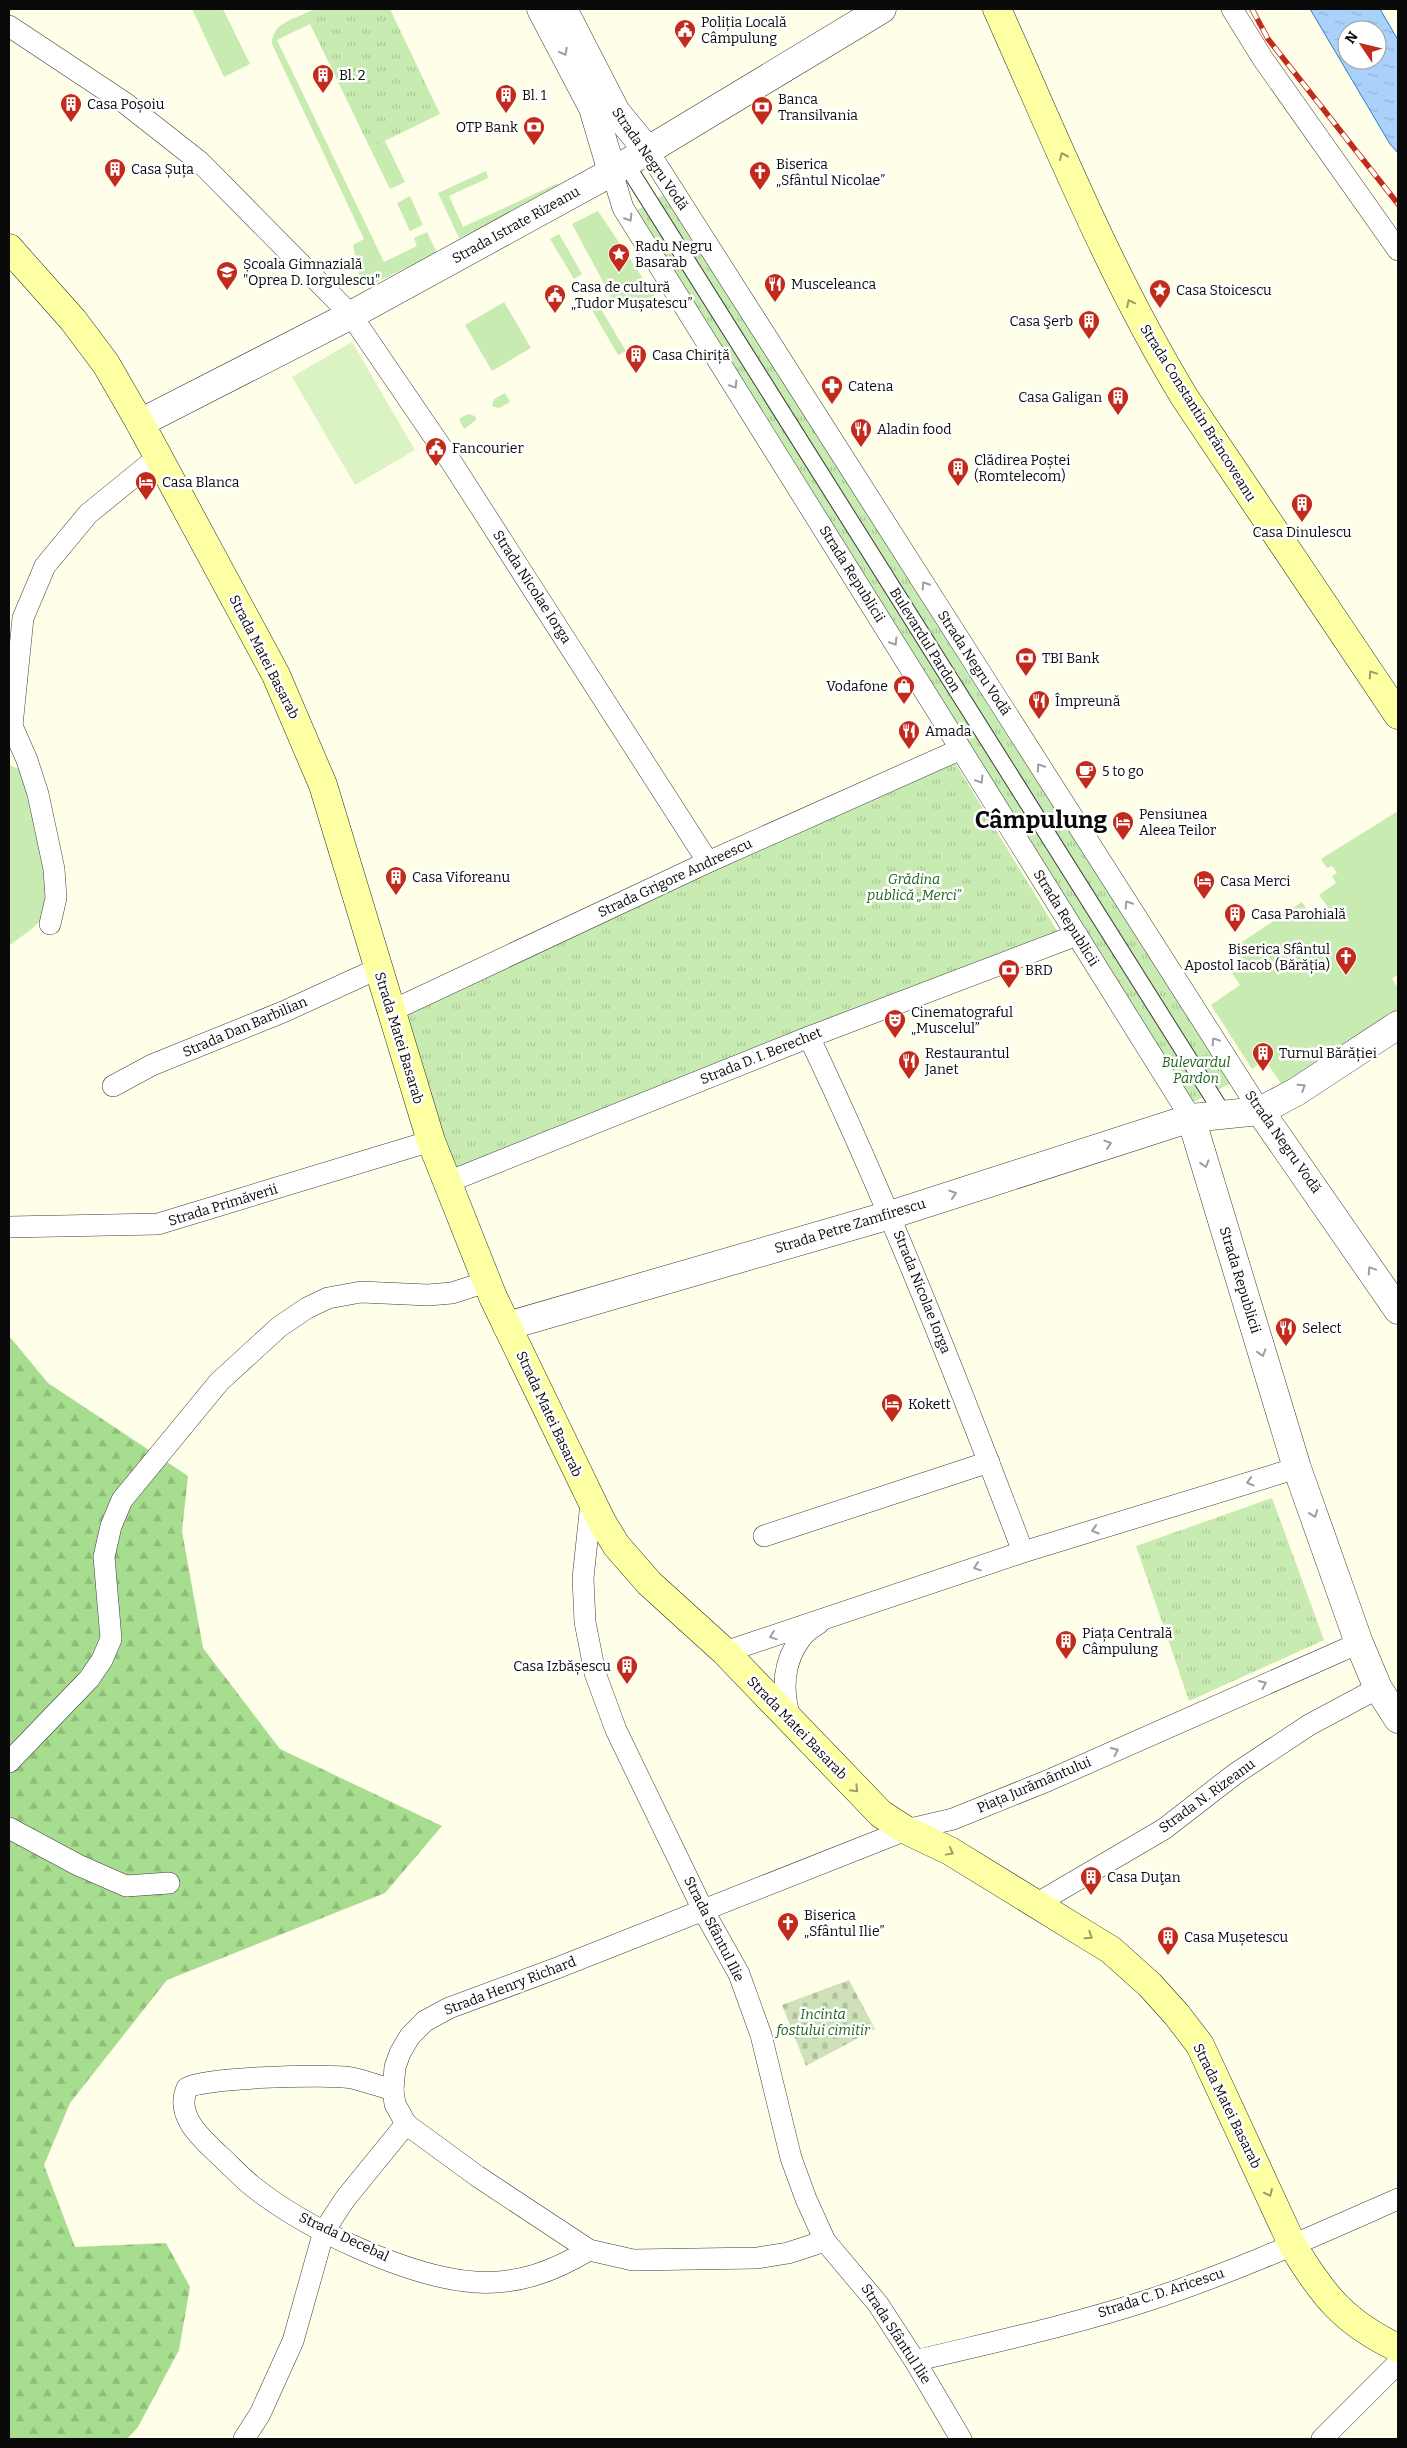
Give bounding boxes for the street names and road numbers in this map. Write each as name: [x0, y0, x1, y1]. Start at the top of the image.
street label: Strada Negru Vodă: [608, 104, 692, 214]
street label: Strada Istrate Rizeanu: [449, 183, 583, 267]
street label: Strada Constantin Brâncoveanu: [1136, 321, 1260, 505]
street label: Strada Republicii: [816, 523, 888, 625]
street label: Strada Nicolae Iorga: [489, 527, 575, 647]
street label: Bulevardul Pardon: [886, 585, 964, 696]
street label: Strada Matei Basarab: [225, 592, 303, 722]
street label: Strada Negru Vodă: [934, 607, 1014, 719]
street label: Strada Grigore Andreescu: [595, 835, 755, 921]
street label: Strada Republicii: [1030, 867, 1102, 969]
street label: Strada Matei Basarab: [371, 970, 427, 1106]
street label: Strada Dan Barbilian: [180, 993, 310, 1061]
street label: Strada D. I. Berechet: [698, 1024, 824, 1088]
street label: Strada Negru Vodă: [1241, 1087, 1325, 1197]
street label: Strada Primăverii: [166, 1180, 280, 1230]
street label: Strada Petre Zamfirescu: [772, 1195, 928, 1257]
street label: Strada Republicii: [1216, 1225, 1264, 1335]
street label: Strada Nicolae Iorga: [890, 1228, 955, 1356]
street label: Strada Matei Basarab: [512, 1348, 586, 1480]
street label: Strada Matei Basarab: [743, 1673, 851, 1783]
street label: Piața Jurământului: [974, 1753, 1094, 1818]
street label: Strada N. Rizeanu: [1156, 1755, 1259, 1837]
street label: Strada Sfântul Ilie: [680, 1874, 748, 1984]
street label: Strada Henry Richard: [442, 1953, 578, 2019]
street label: Strada Matei Basarab: [1189, 2041, 1265, 2171]
street label: Strada Decebal: [296, 2209, 392, 2265]
street label: Strada C. D. Aricescu: [1096, 2264, 1227, 2321]
street label: Strada Sfântul Ilie: [857, 2281, 935, 2387]

